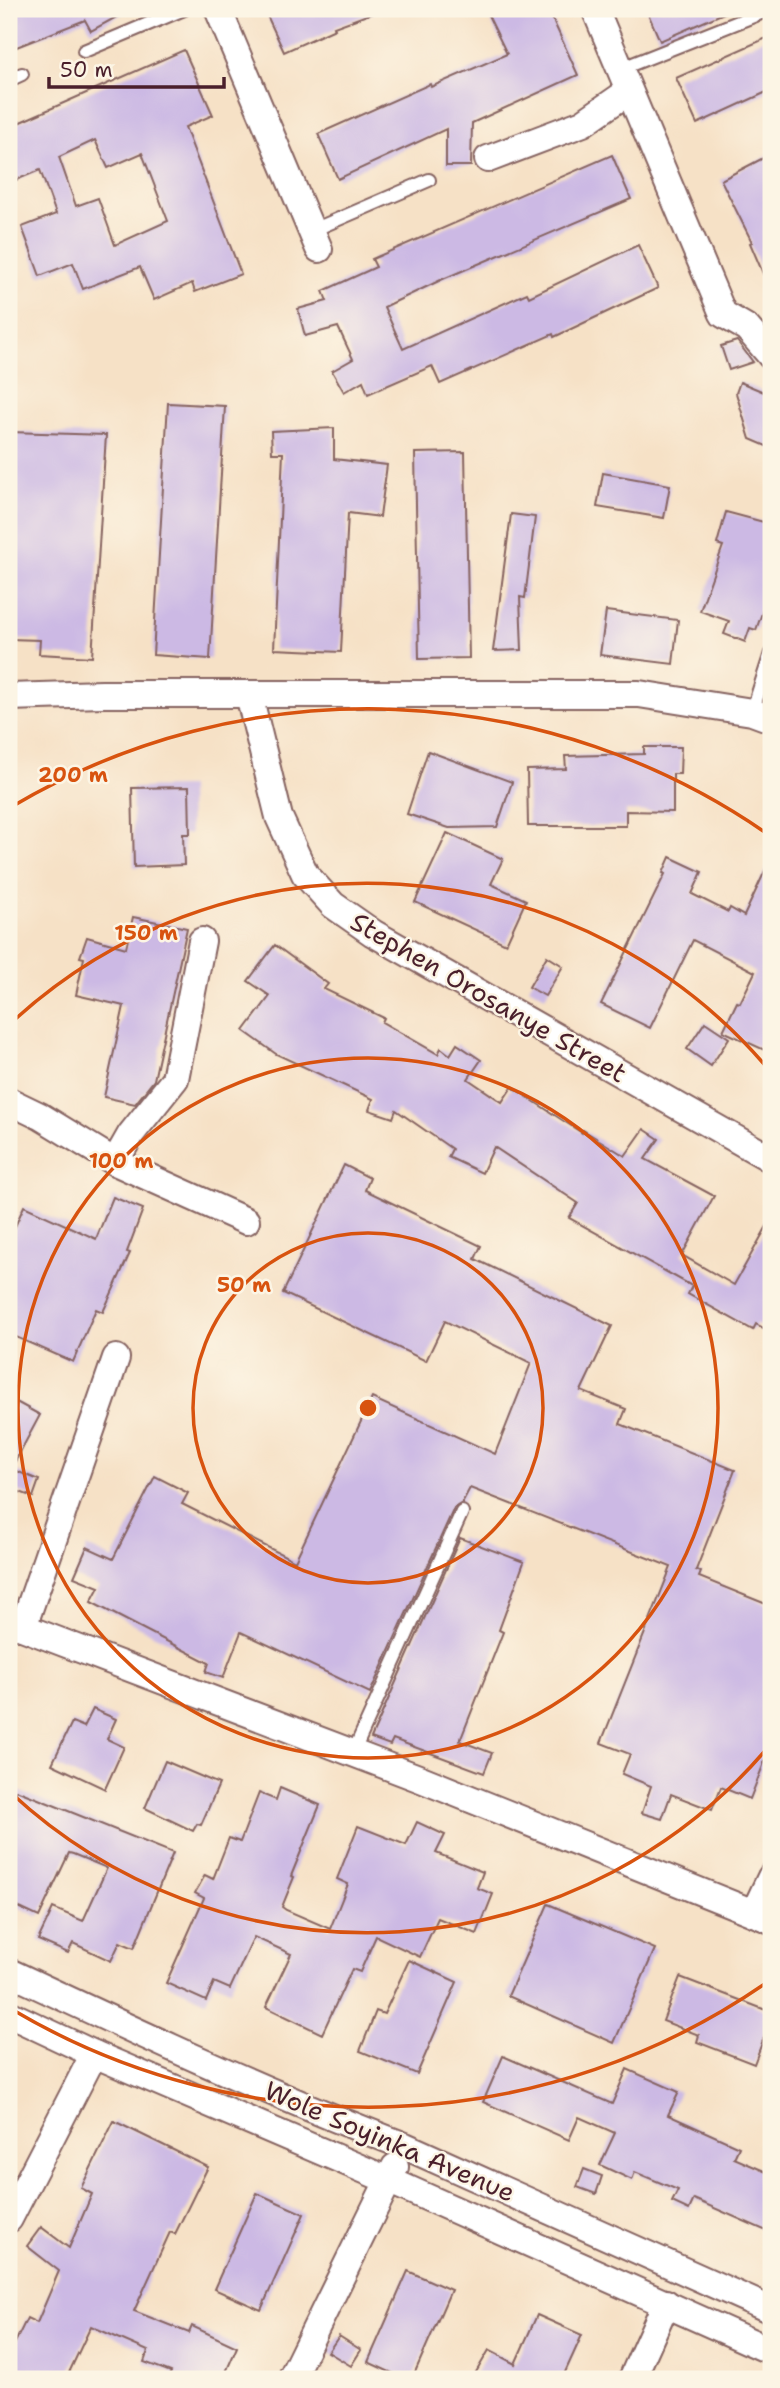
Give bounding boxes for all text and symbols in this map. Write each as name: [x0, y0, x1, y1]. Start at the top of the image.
scale bar: [49, 46, 224, 90]
text: 50 m: [60, 56, 113, 84]
text: 200 m: [38, 761, 108, 789]
street label: Stephen Orosanye Street: [345, 904, 633, 1090]
text: 150 m: [114, 919, 178, 947]
text: 100 m: [89, 1147, 153, 1175]
text: 50 m: [217, 1271, 271, 1299]
centre of rings: [356, 1396, 380, 1420]
street label: Wole Soyinka Avenue: [259, 2072, 521, 2210]

